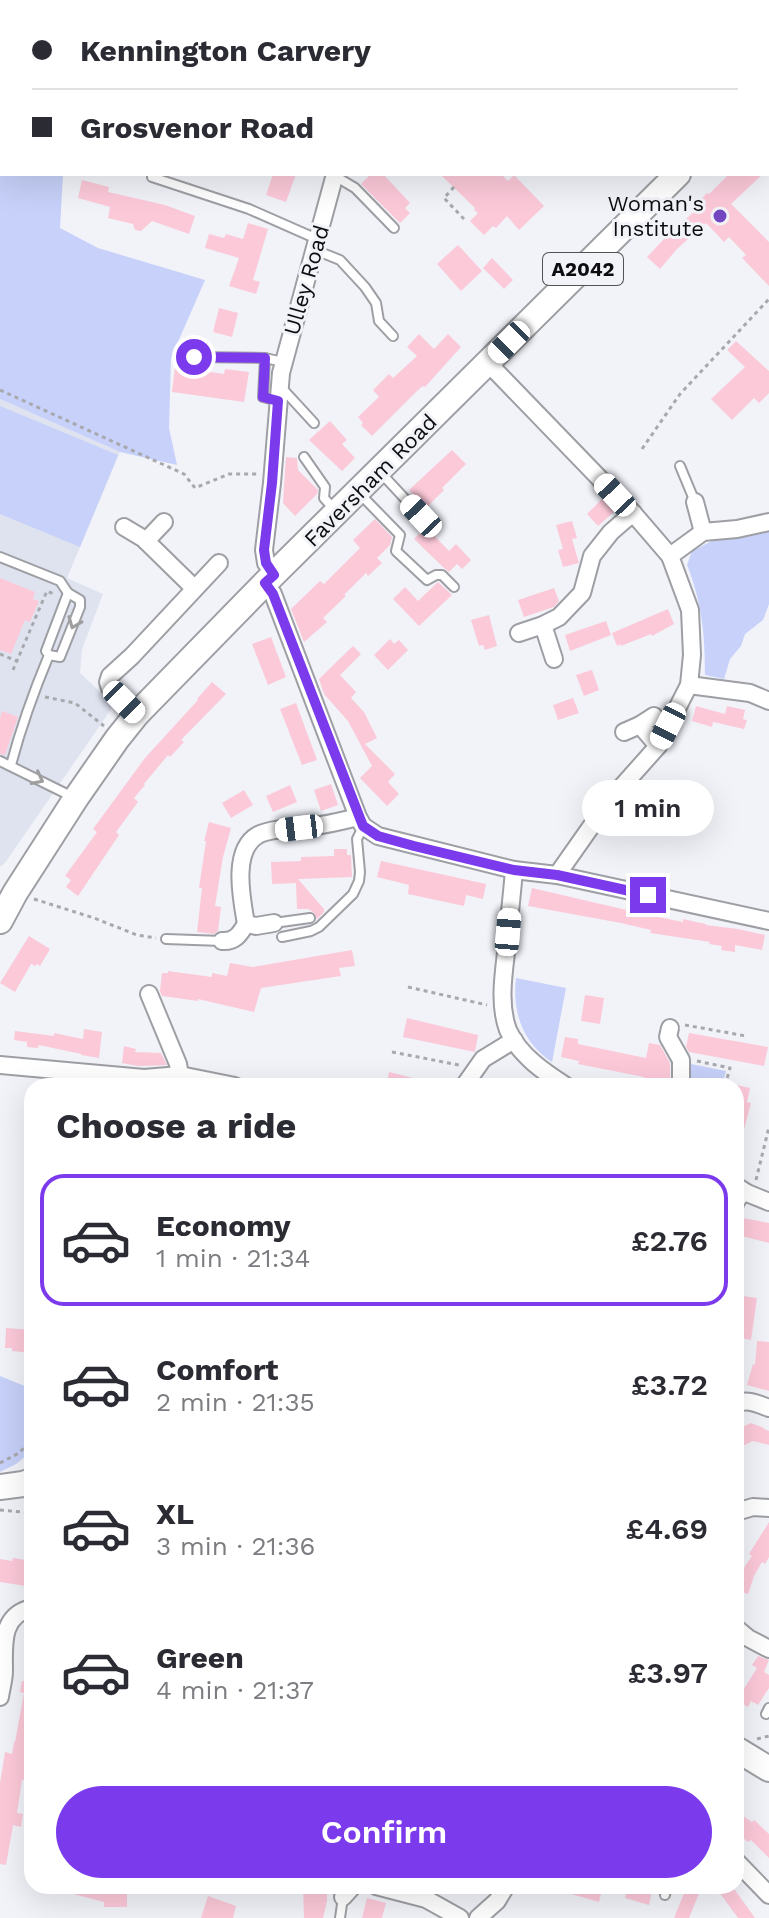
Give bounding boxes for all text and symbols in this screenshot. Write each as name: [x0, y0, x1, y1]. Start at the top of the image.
text: Kennington Carvery: [80, 33, 371, 68]
text: Grosvenor Road: [80, 110, 314, 145]
place label: Woman's Institute: [607, 191, 704, 241]
marker: Woman's Institute: [711, 207, 729, 225]
street label: Ulley Road: [279, 222, 334, 338]
road number: A2042: [543, 253, 623, 285]
car: [484, 317, 534, 367]
route start: [176, 339, 212, 375]
street label: Faversham Road: [299, 409, 442, 552]
car: [590, 469, 640, 521]
car: [396, 490, 446, 542]
one-way arrow: [67, 615, 83, 629]
car: [99, 677, 149, 727]
car: [646, 699, 690, 753]
one-way arrow: [30, 769, 45, 784]
callout: 1 min: [582, 779, 714, 835]
text: 1 min: [615, 793, 681, 823]
car: [274, 813, 324, 843]
route end: [630, 877, 666, 913]
car: [494, 907, 522, 957]
text: Choose a ride: [56, 1105, 296, 1147]
icon: car: [60, 1204, 132, 1276]
text: Economy: [156, 1208, 291, 1243]
text: £2.76: [631, 1223, 708, 1258]
text: 1 min · 21:34: [156, 1243, 310, 1273]
icon: car: [60, 1348, 132, 1420]
text: Comfort: [156, 1352, 278, 1387]
text: £3.72: [631, 1367, 708, 1402]
text: 2 min · 21:35: [156, 1387, 315, 1417]
icon: car: [60, 1492, 132, 1564]
text: XL: [156, 1496, 194, 1531]
text: £4.69: [626, 1511, 708, 1546]
text: 3 min · 21:36: [156, 1531, 315, 1561]
icon: car: [60, 1636, 132, 1708]
text: Green: [156, 1640, 244, 1675]
text: £3.97: [628, 1655, 708, 1690]
text: 4 min · 21:37: [156, 1675, 314, 1705]
button: Confirm: [56, 1786, 712, 1878]

